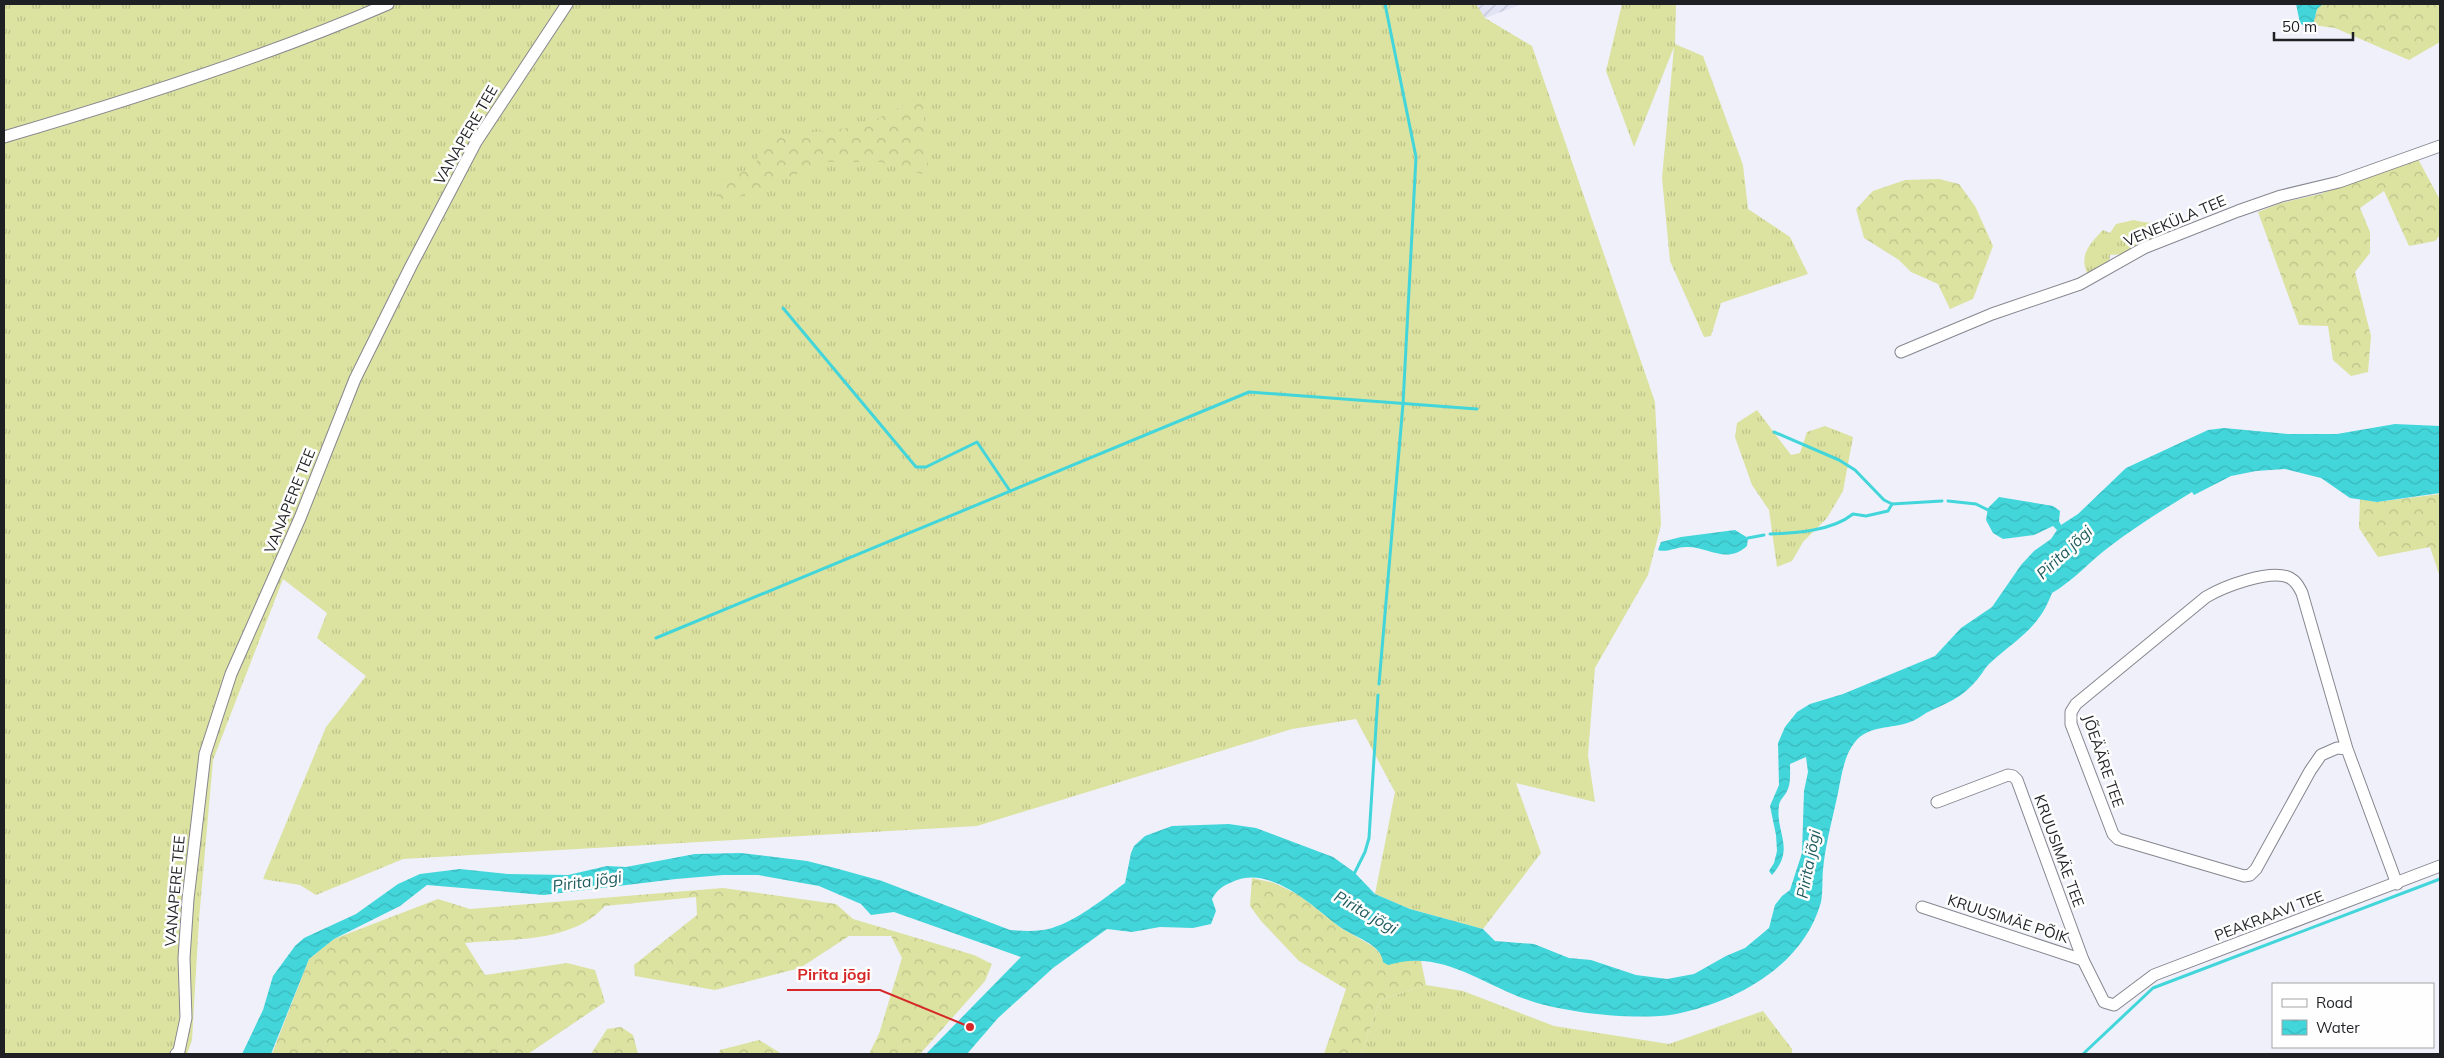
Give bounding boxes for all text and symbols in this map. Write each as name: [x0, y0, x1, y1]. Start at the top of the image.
scale bar: [2274, 10, 2353, 42]
text: 50 m: [2282, 17, 2317, 36]
street label: VANAPERE TEE: [430, 82, 502, 188]
street label: VENEKÜLA TEE: [2121, 190, 2229, 251]
street label: VANAPERE TEE: [260, 445, 319, 556]
water label: Pirita jõgi: [2032, 521, 2096, 583]
street label: JÕEÄÄRE TEE: [2079, 712, 2128, 810]
street label: KRUUSIMÄE TEE: [2030, 792, 2089, 910]
water label: Pirita jõgi: [1792, 828, 1824, 900]
street label: VANAPERE TEE: [160, 835, 189, 947]
water label: Pirita jõgi: [551, 866, 623, 896]
water label: Pirita jõgi: [1331, 886, 1401, 938]
street label: PEAKRAAVI TEE: [2212, 886, 2326, 945]
street label: KRUUSIMÄE PÕIK: [1945, 890, 2072, 947]
callout: Pirita jõgi: [787, 959, 880, 990]
text: Pirita jõgi: [797, 964, 871, 984]
legend: [2272, 983, 2434, 1048]
text: Road: [2316, 993, 2353, 1012]
text: Water: [2316, 1018, 2360, 1037]

